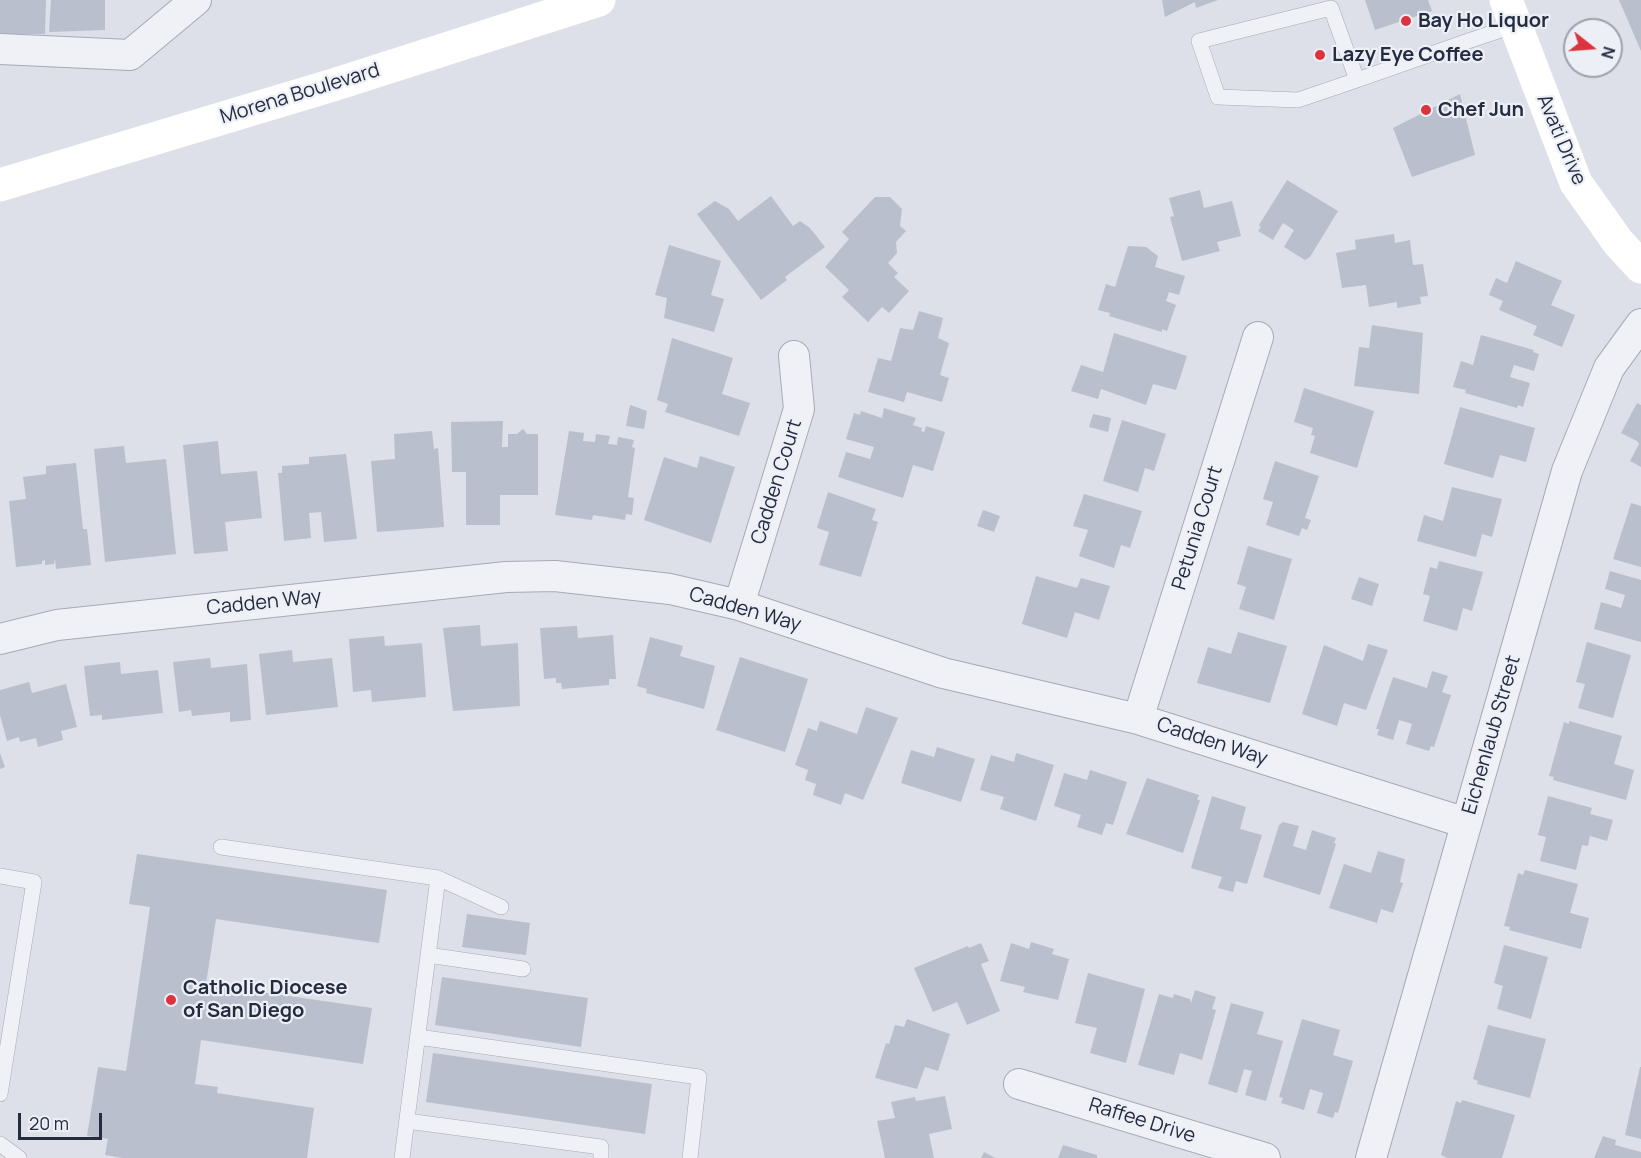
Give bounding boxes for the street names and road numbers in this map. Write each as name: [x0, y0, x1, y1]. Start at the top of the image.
street label: Morena Boulevard: [217, 58, 383, 130]
street label: Avati Drive: [1531, 91, 1591, 189]
street label: Cadden Court: [747, 417, 807, 547]
street label: Petunia Court: [1168, 463, 1228, 593]
street label: Cadden Way: [686, 583, 804, 637]
street label: Cadden Way: [205, 585, 323, 621]
street label: Eichenlaub Street: [1458, 653, 1526, 817]
street label: Cadden Way: [1153, 713, 1271, 771]
street label: Raffee Drive: [1086, 1093, 1198, 1149]

